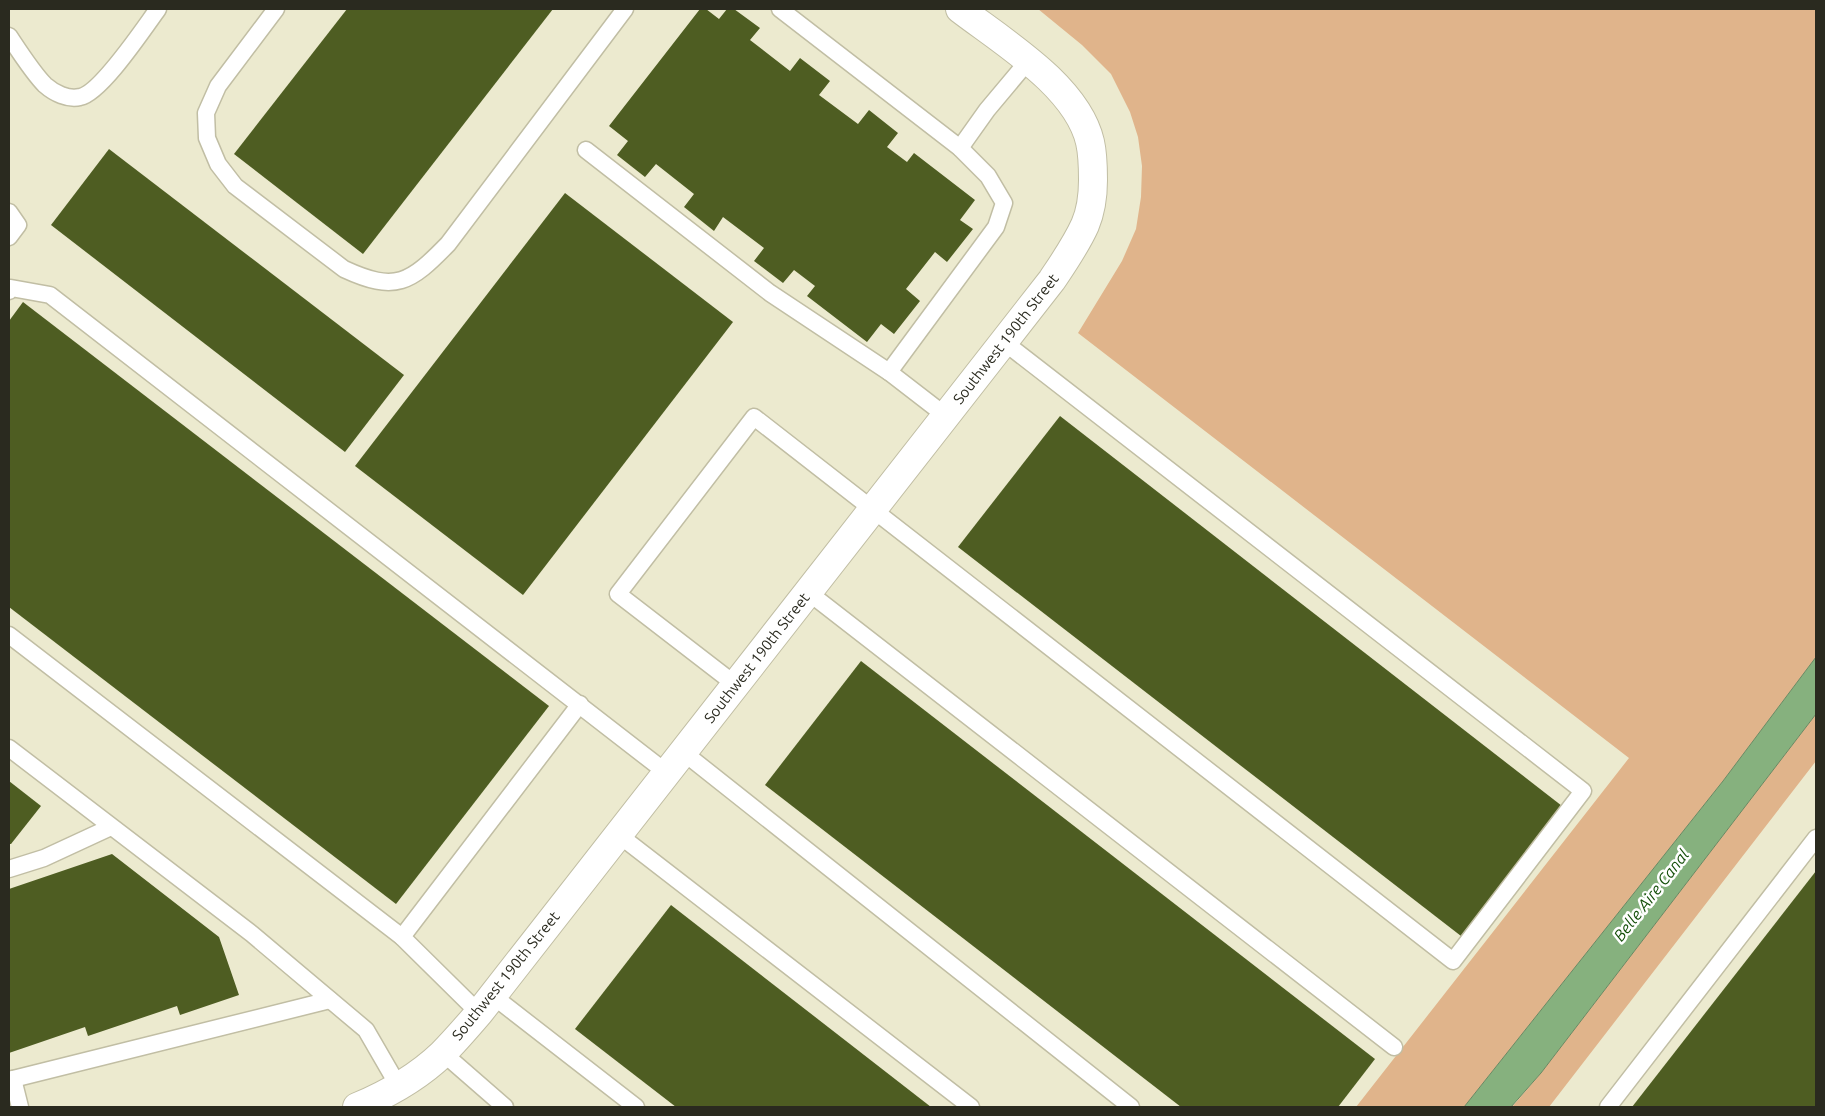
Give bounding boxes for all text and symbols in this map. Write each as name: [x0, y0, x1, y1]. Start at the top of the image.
street label: Southwest 190th Street: [949, 270, 1062, 407]
street label: Southwest 190th Street: [700, 589, 813, 726]
water label: Belle Aire Canal: [1610, 845, 1693, 944]
street label: Southwest 190th Street: [448, 908, 563, 1043]

